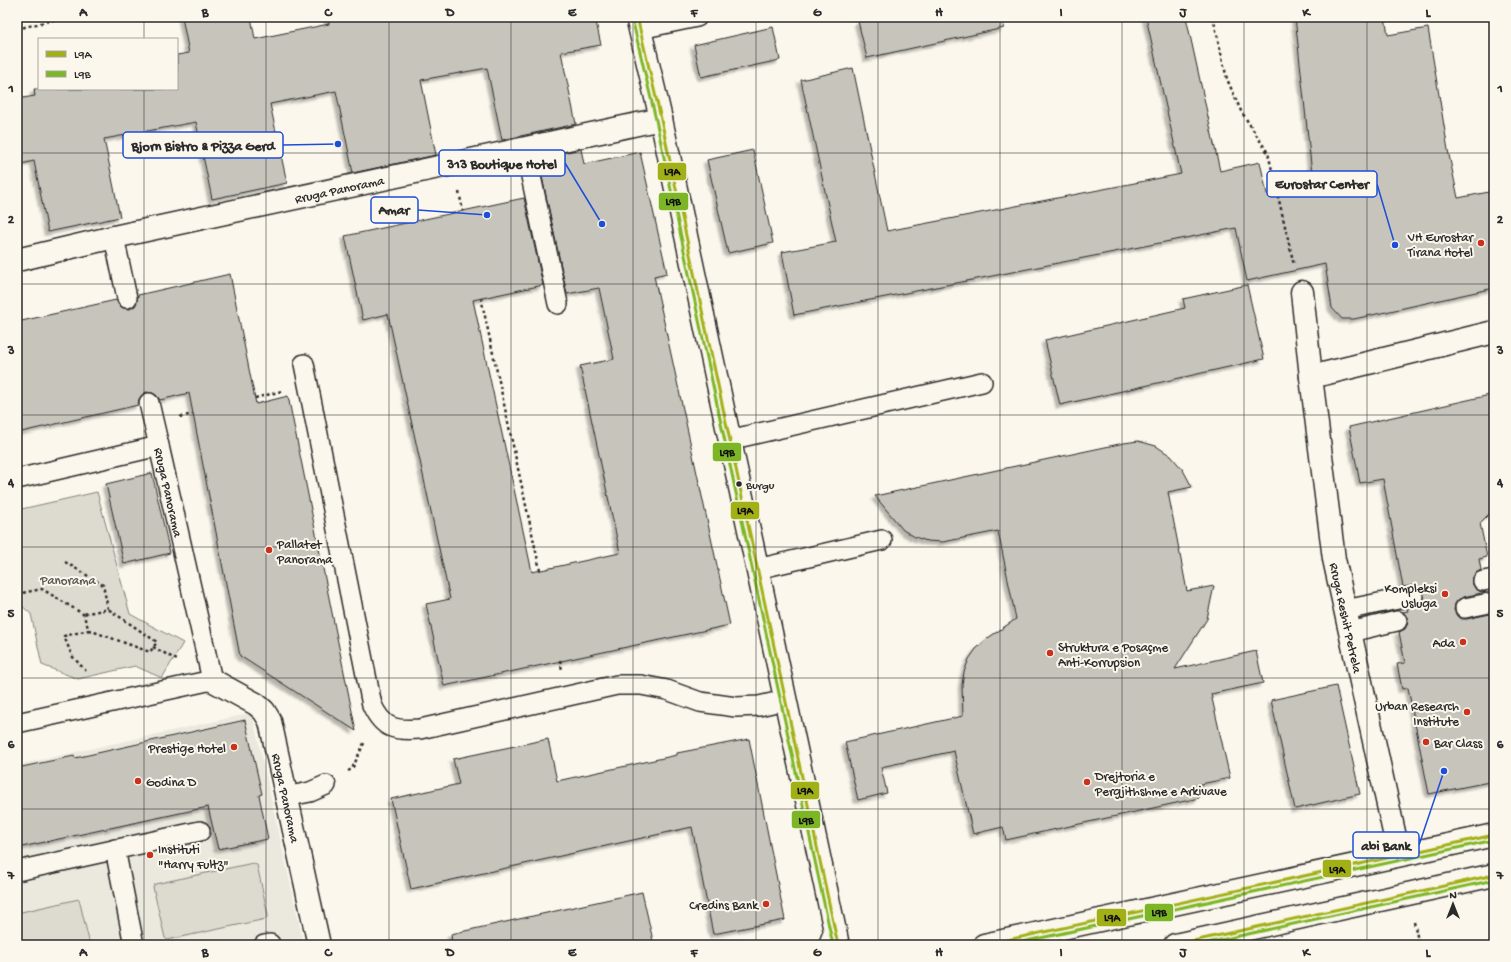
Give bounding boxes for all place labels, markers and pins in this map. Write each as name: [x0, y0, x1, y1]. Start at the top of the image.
callout: Bjorn Bistro & Pizza Gerd: [123, 132, 283, 158]
callout: 313 Boutique Hotel: [439, 150, 565, 176]
callout: Eurostar Center: [1267, 171, 1377, 197]
callout: Amar: [371, 197, 418, 223]
place label: VH Eurostar Tirana Hotel: [1407, 231, 1474, 261]
marker: VH Eurostar Tirana Hotel: [1476, 238, 1486, 248]
marker: Burgu: [734, 479, 744, 489]
place label: Burgu: [745, 480, 775, 494]
place label: Pallatet Panorama: [276, 538, 333, 568]
marker: Pallatet Panorama: [264, 545, 274, 555]
place label: Kompleksi Usluga: [1384, 582, 1438, 612]
marker: Kompleksi Usluga: [1440, 589, 1450, 599]
place label: Ada: [1432, 637, 1456, 652]
marker: Ada: [1458, 637, 1468, 647]
place label: Struktura e Posaçme Anti-Korrupsion: [1058, 641, 1168, 671]
marker: Struktura e Posaçme Anti-Korrupsion: [1045, 648, 1055, 658]
place label: Urban Research Institute: [1375, 700, 1459, 730]
marker: Urban Research Institute: [1462, 707, 1472, 717]
marker: Bar Class: [1421, 737, 1431, 747]
place label: Bar Class: [1433, 737, 1483, 752]
place label: Prestige Hotel: [147, 742, 226, 757]
marker: Prestige Hotel: [229, 742, 239, 752]
place label: Drejtoria e Pergjithshme e Arkivave: [1094, 770, 1227, 800]
marker: Godina D: [133, 776, 143, 786]
place label: Godina D: [146, 776, 197, 791]
marker: Drejtoria e Pergjithshme e Arkivave: [1082, 777, 1092, 787]
callout: abi Bank: [1353, 832, 1419, 858]
place label: Instituti "Harry Fultz": [158, 843, 229, 873]
marker: Instituti "Harry Fultz": [145, 850, 155, 860]
place label: Credins Bank: [689, 899, 759, 914]
marker: Credins Bank: [761, 899, 771, 909]

